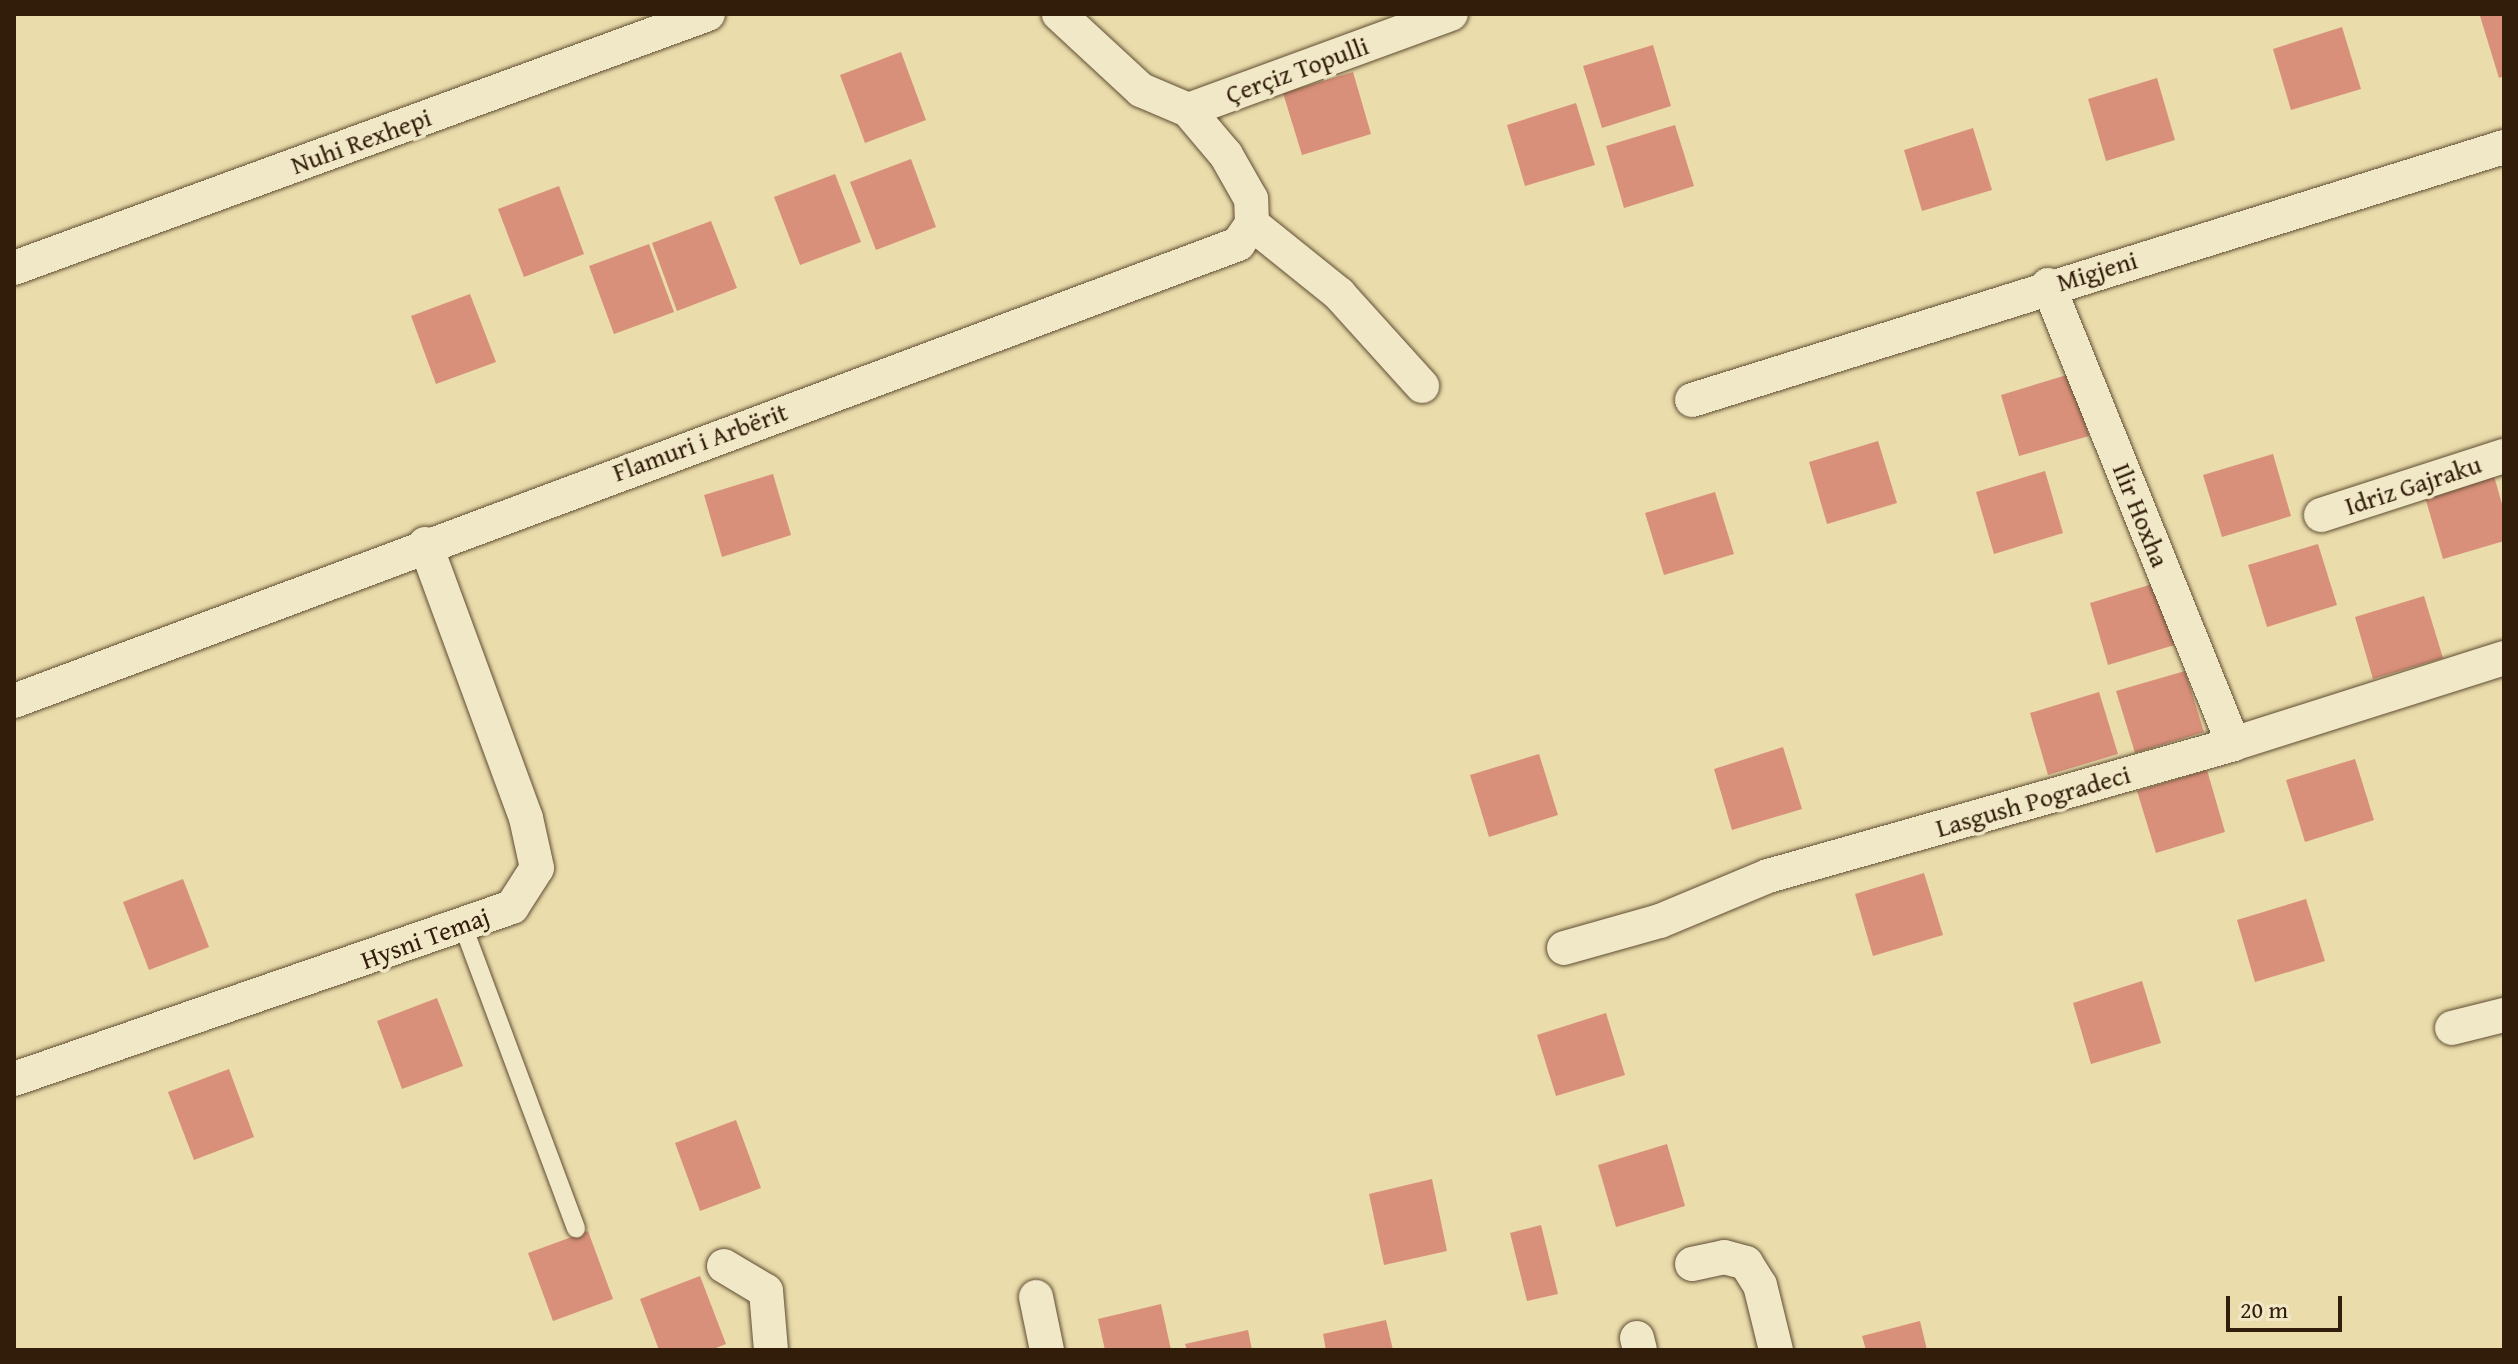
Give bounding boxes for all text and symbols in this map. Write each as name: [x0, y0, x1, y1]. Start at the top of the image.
street label: Çerçiz Topulli: [1221, 30, 1373, 110]
street label: Nuhi Rexhepi: [287, 101, 435, 181]
street label: Migjeni: [2053, 244, 2141, 298]
street label: Flamuri i Arbërit: [608, 396, 792, 488]
street label: Idriz Gajraku: [2341, 448, 2485, 522]
street label: Ilir Hoxha: [2106, 459, 2176, 571]
street label: Lasgush Pogradeci: [1932, 758, 2134, 844]
street label: Hysni Temaj: [357, 900, 493, 976]
scale bar: [2230, 1280, 2346, 1330]
text: 20 m: [2240, 1292, 2288, 1327]

